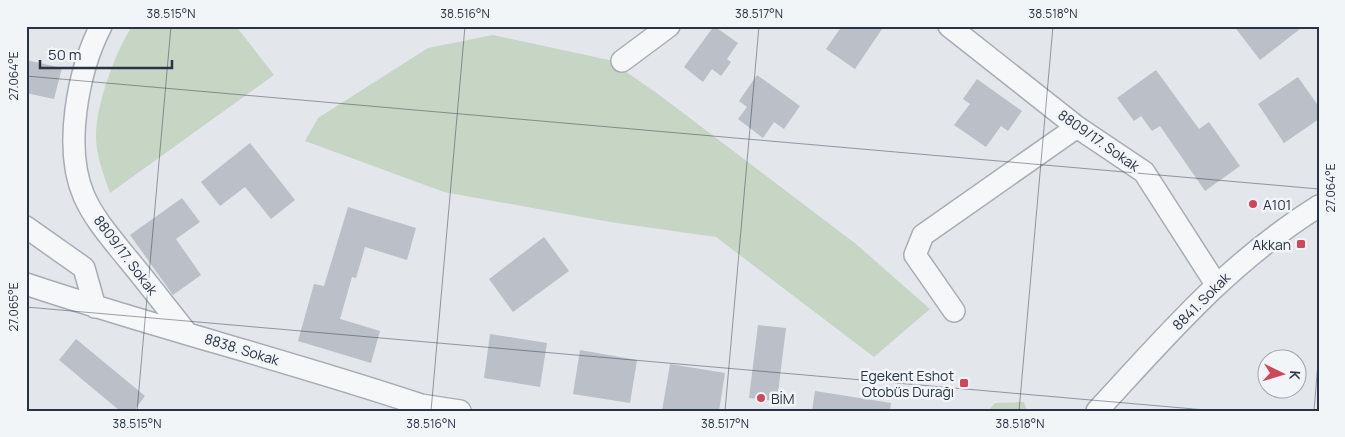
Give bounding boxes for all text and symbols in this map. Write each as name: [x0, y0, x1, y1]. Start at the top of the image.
text: 38.515°N: [147, 5, 195, 22]
text: 38.516°N: [440, 5, 490, 22]
text: 38.517°N: [735, 5, 783, 22]
text: 38.518°N: [1029, 5, 1077, 22]
scale bar: [40, 38, 172, 70]
text: 50 m: [48, 44, 82, 65]
text: 27.064°E: [5, 51, 22, 101]
street label: 8809/17. Sokak: [1054, 105, 1144, 176]
text: 27.064°E: [1322, 163, 1339, 213]
place label: A101: [1263, 195, 1291, 214]
marker: A101: [1247, 198, 1259, 210]
street label: 8809/17. Sokak: [90, 211, 163, 300]
place label: Akkan: [1252, 235, 1291, 254]
marker: Akkan: [1295, 238, 1307, 250]
street label: 8841. Sokak: [1168, 267, 1235, 334]
text: 27.065°E: [5, 282, 22, 332]
street label: 8838. Sokak: [202, 329, 283, 370]
north arrow: [1258, 350, 1308, 400]
place label: Egekent Eshot Otobüs Durağı: [861, 366, 954, 401]
text: K: [1286, 370, 1305, 381]
marker: Egekent Eshot Otobüs Durağı: [958, 377, 970, 389]
place label: BİM: [771, 389, 795, 408]
marker: BİM: [755, 392, 767, 404]
text: 38.515°N: [113, 415, 161, 432]
text: 38.516°N: [406, 415, 456, 432]
text: 38.517°N: [701, 415, 749, 432]
text: 38.518°N: [996, 415, 1044, 432]

